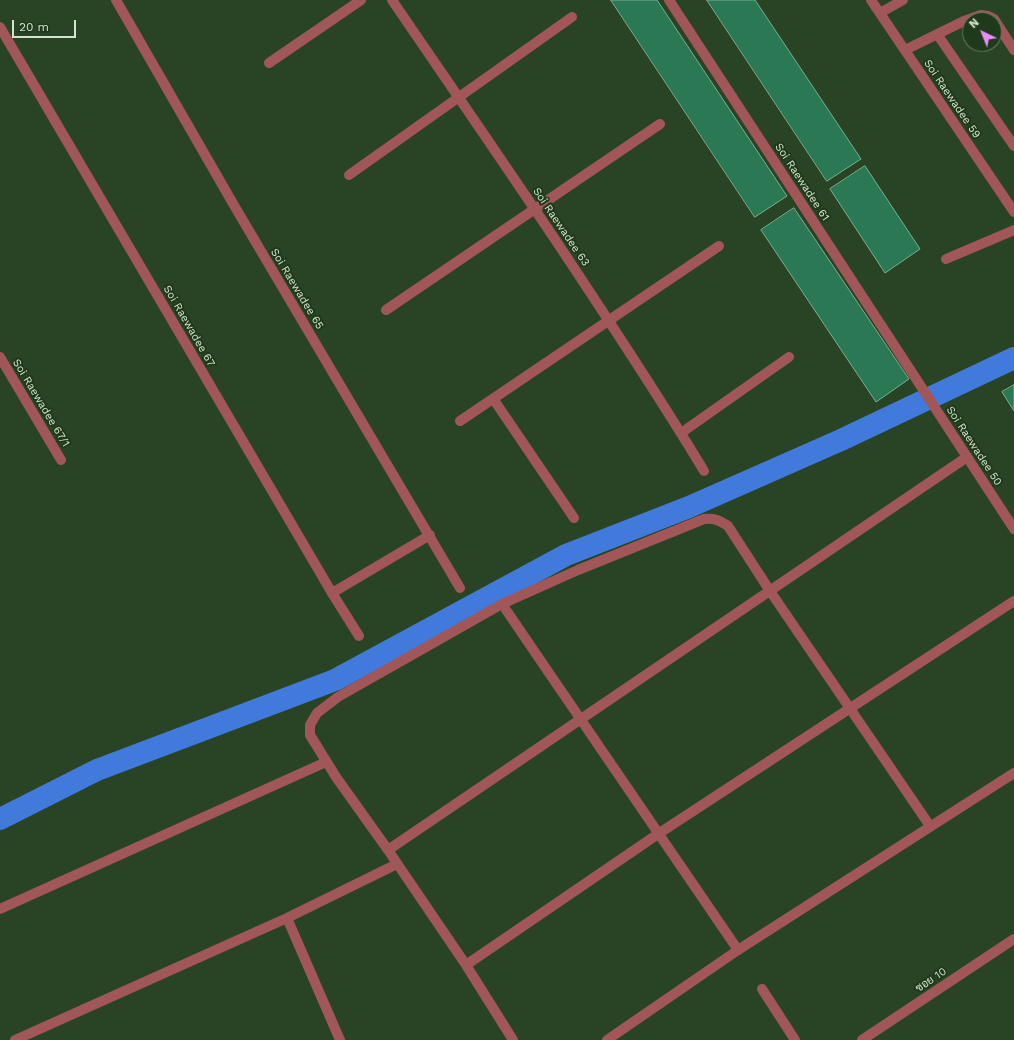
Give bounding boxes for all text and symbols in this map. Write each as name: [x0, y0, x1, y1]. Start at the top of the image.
scale bar: [14, 12, 78, 38]
north arrow: [962, 12, 1002, 52]
text: N: [967, 16, 982, 31]
text: 20 m: [19, 20, 49, 34]
street label: Soi Raewadee 59: [921, 57, 983, 141]
street label: Soi Raewadee 61: [772, 141, 832, 223]
street label: Soi Raewadee 63: [530, 185, 592, 269]
street label: Soi Raewadee 65: [268, 246, 326, 332]
street label: Soi Raewadee 67: [160, 283, 218, 369]
street label: Soi Raewadee 67/1: [10, 357, 72, 449]
street label: Soi Raewadee 50: [943, 404, 1005, 488]
street label: ซอย 10: [913, 965, 949, 995]

